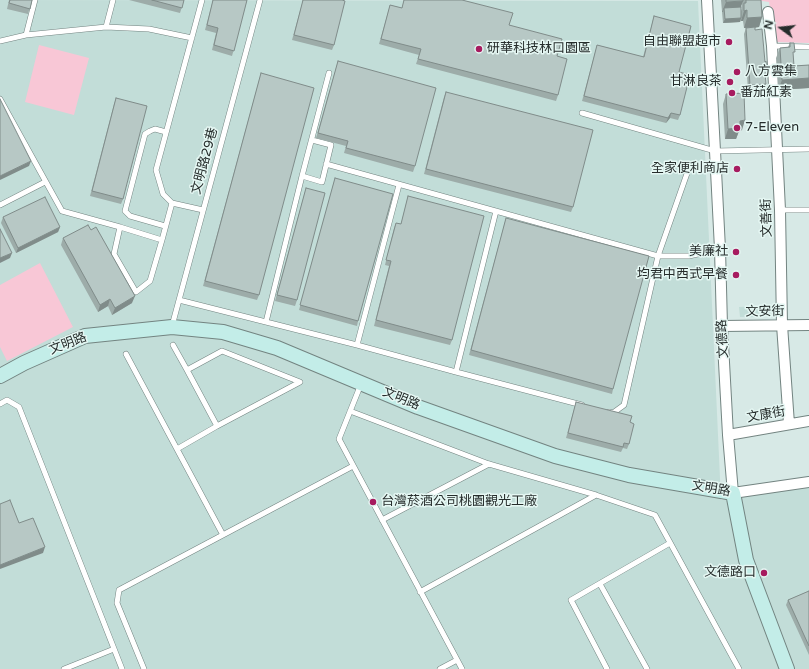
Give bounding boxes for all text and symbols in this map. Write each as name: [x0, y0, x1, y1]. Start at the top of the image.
north arrow: [761, 8, 801, 48]
text: N: [762, 19, 776, 31]
place label: 自由聯盟超市: [643, 34, 721, 50]
marker: 自由聯盟超市: [724, 37, 734, 47]
place label: 研華科技林口園區: [487, 41, 591, 57]
marker: 研華科技林口園區: [474, 44, 484, 54]
place label: 八方雲集: [745, 64, 797, 80]
marker: 八方雲集: [732, 67, 742, 77]
place label: 甘淋良茶: [670, 74, 722, 90]
marker: 甘淋良茶: [725, 77, 735, 87]
place label: 番茄紅素: [740, 85, 792, 101]
marker: 番茄紅素: [727, 88, 737, 98]
place label: 7-Eleven: [745, 120, 799, 136]
marker: 7-Eleven: [732, 123, 742, 133]
street label: 文明路29巷: [189, 126, 221, 196]
place label: 全家便利商店: [651, 161, 729, 177]
marker: 全家便利商店: [732, 164, 742, 174]
street label: 文善街: [759, 198, 775, 238]
place label: 美廉社: [689, 244, 728, 260]
marker: 美廉社: [731, 247, 741, 257]
place label: 均君中西式早餐: [637, 267, 728, 283]
marker: 均君中西式早餐: [731, 270, 741, 280]
street label: 文安街: [745, 304, 785, 320]
street label: 文德路: [714, 319, 732, 359]
street label: 文明路: [47, 330, 89, 358]
street label: 文明路: [380, 384, 422, 414]
street label: 文康街: [745, 404, 787, 426]
street label: 文明路: [691, 478, 731, 500]
place label: 台灣菸酒公司桃園觀光工廠: [381, 494, 537, 510]
marker: 台灣菸酒公司桃園觀光工廠: [368, 497, 378, 507]
place label: 文德路口: [704, 565, 756, 581]
marker: 文德路口: [759, 568, 769, 578]

